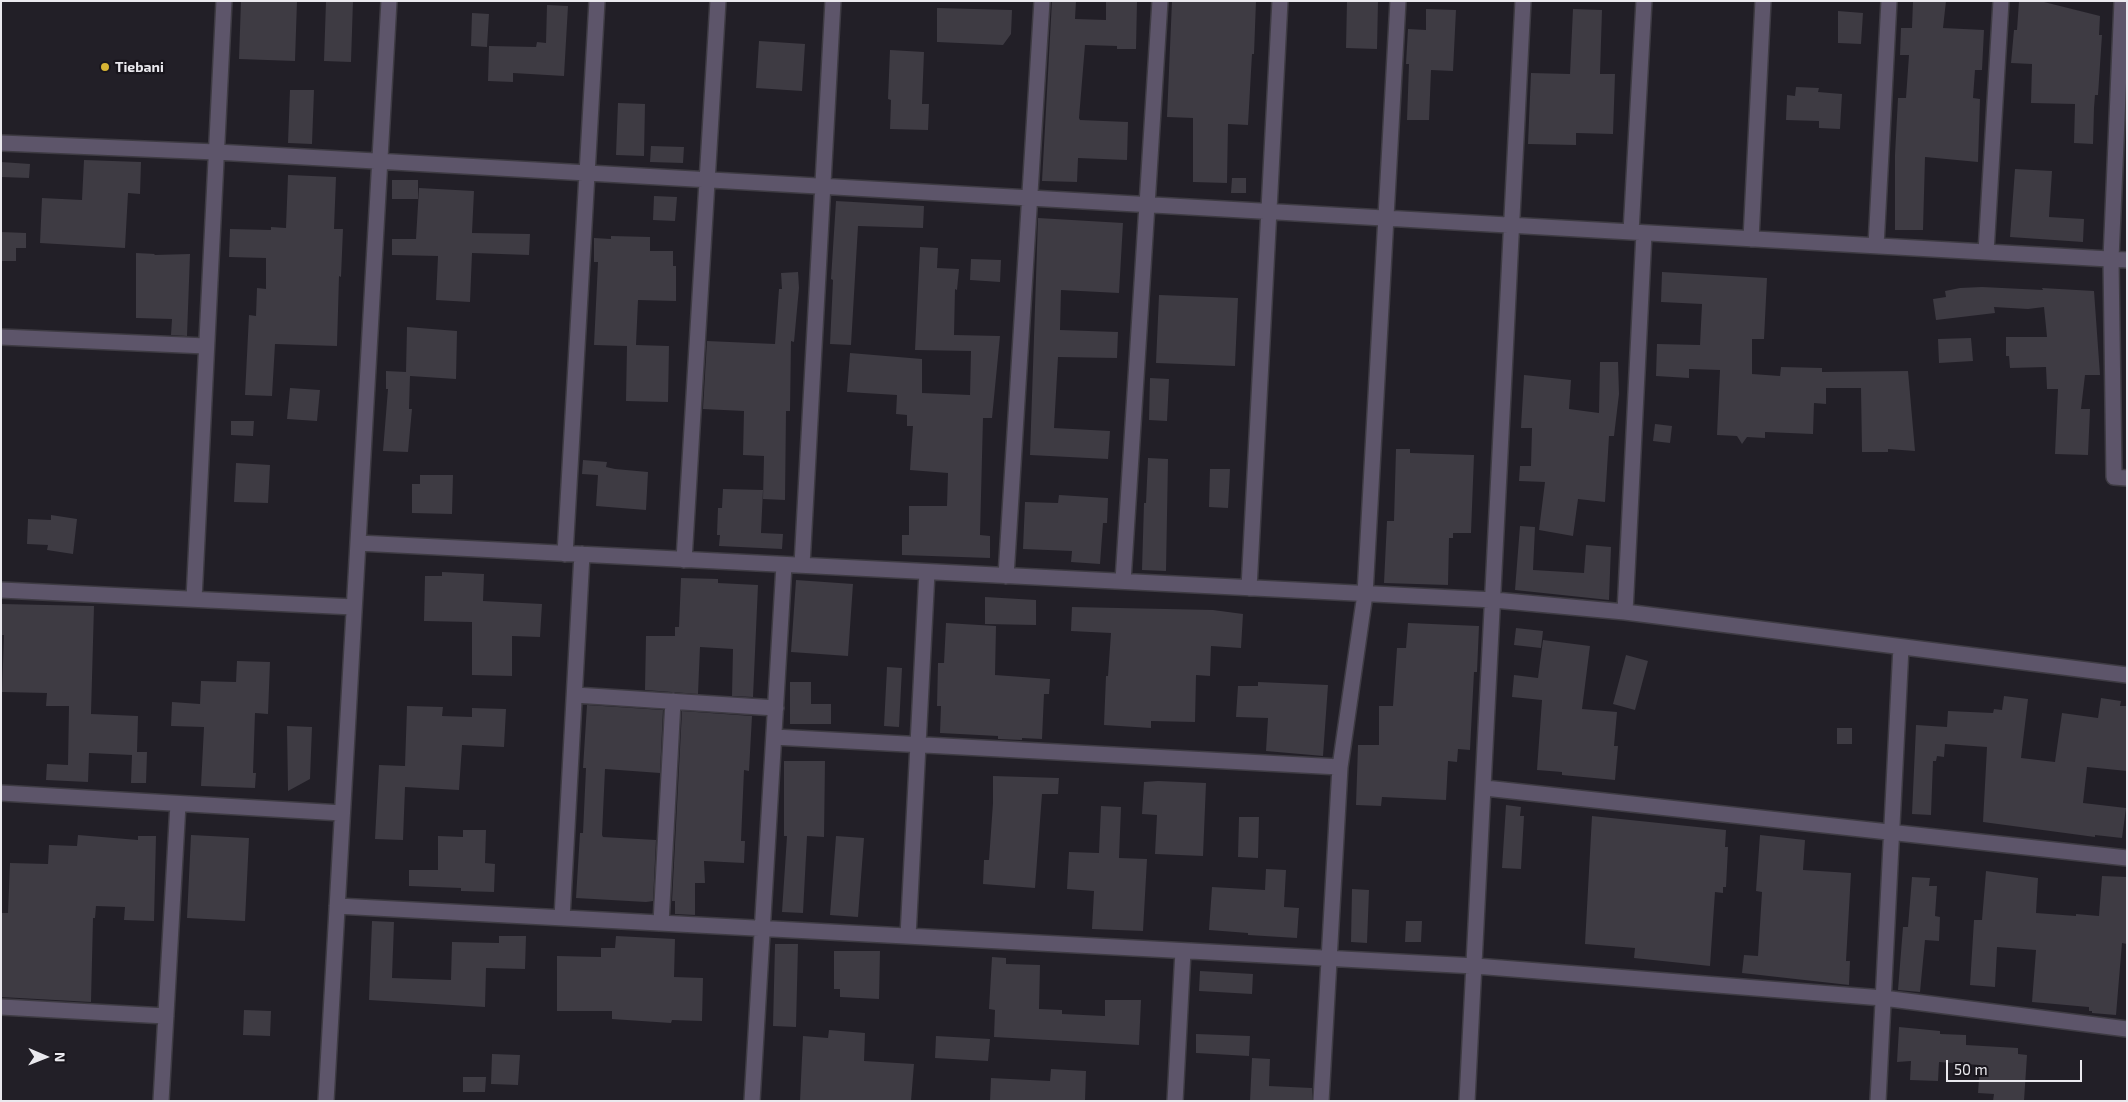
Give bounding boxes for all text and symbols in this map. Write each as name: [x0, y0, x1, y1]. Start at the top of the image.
place label: Tiebani: [115, 59, 164, 75]
marker: Tiebani: [99, 61, 111, 73]
north arrow: [20, 1032, 70, 1082]
scale bar: [1948, 1050, 2084, 1082]
text: N: [52, 1052, 69, 1062]
text: 50 m: [1954, 1060, 1988, 1078]

